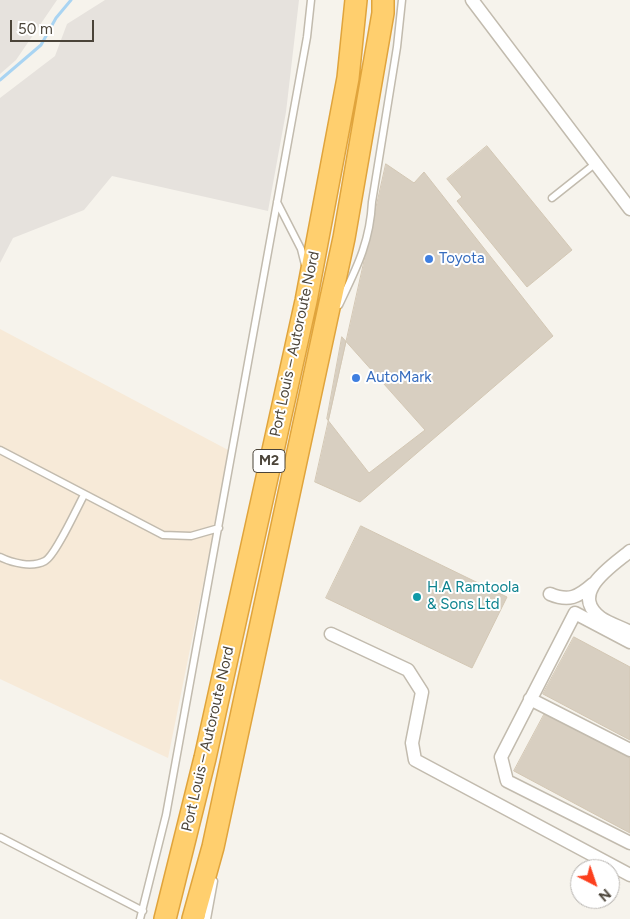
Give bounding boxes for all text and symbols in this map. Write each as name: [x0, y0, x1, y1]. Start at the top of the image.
scale bar: [12, 10, 96, 42]
text: 50 m: [18, 20, 53, 38]
street label: Port Louis – Autoroute Nord: [267, 250, 323, 438]
place label: Toyota: [439, 250, 485, 268]
marker: Toyota: [423, 253, 435, 265]
place label: AutoMark: [366, 369, 432, 387]
marker: AutoMark: [350, 372, 362, 384]
road number: M2: [253, 450, 285, 472]
place label: H.A Ramtoola & Sons Ltd: [427, 579, 519, 614]
marker: H.A Ramtoola & Sons Ltd: [411, 591, 423, 603]
street label: Port Louis – Autoroute Nord: [178, 645, 238, 833]
north arrow: [570, 859, 620, 909]
text: N: [595, 885, 614, 905]

